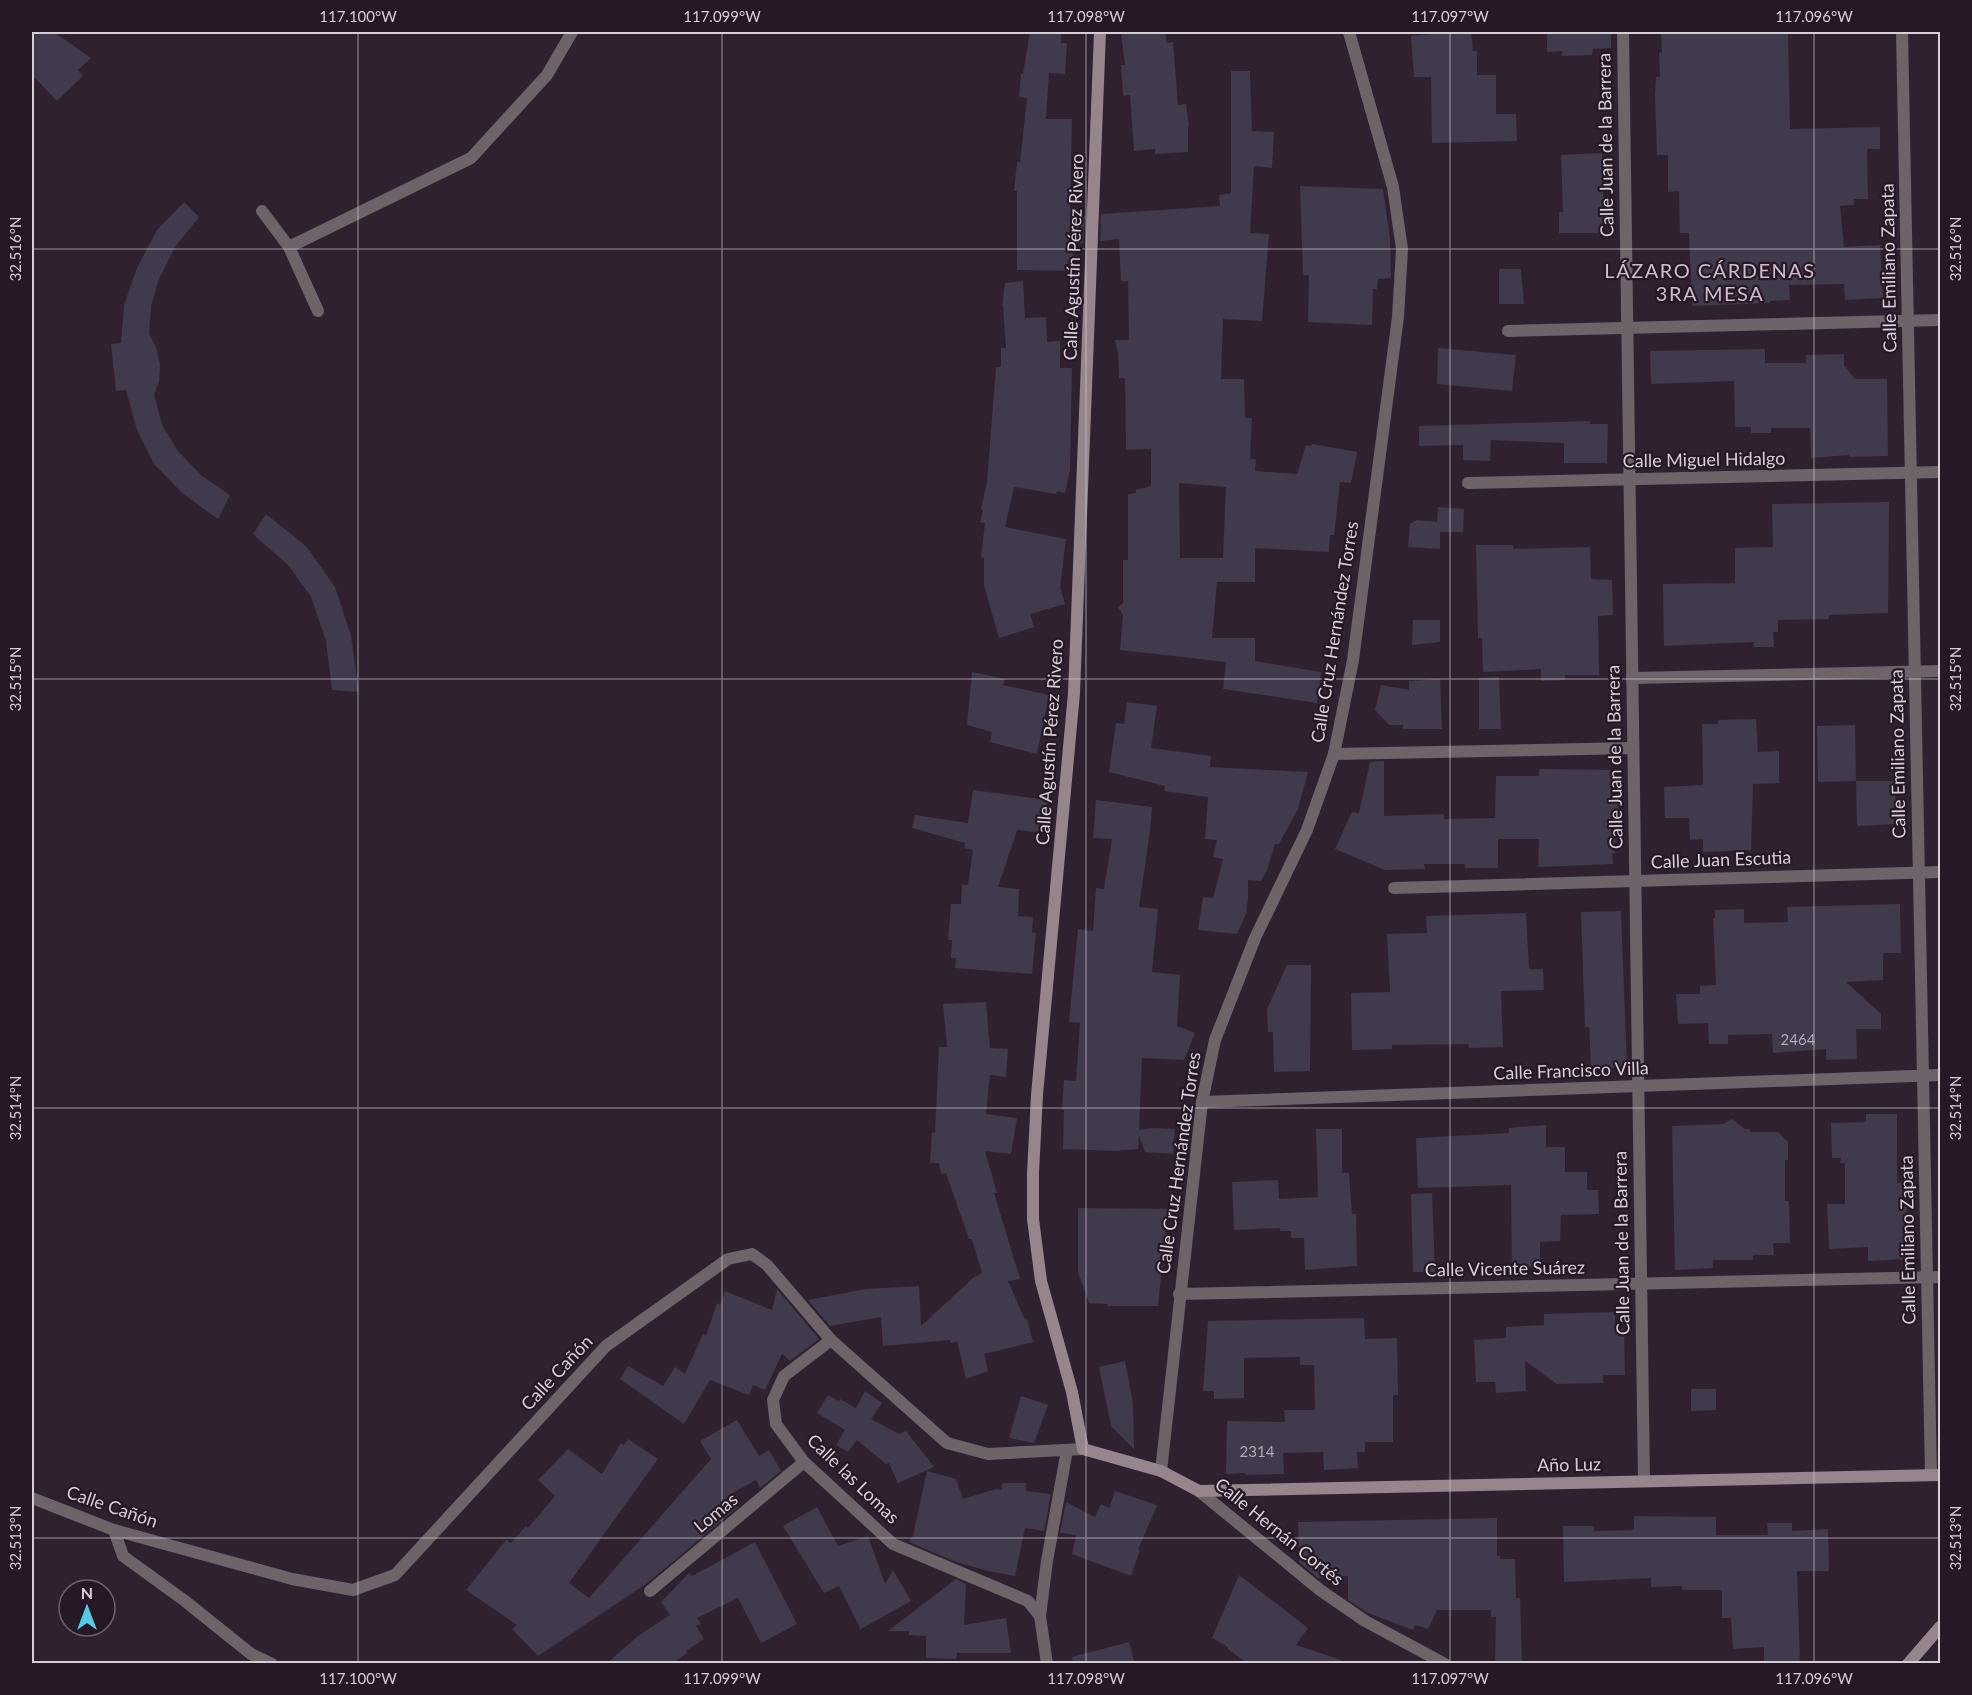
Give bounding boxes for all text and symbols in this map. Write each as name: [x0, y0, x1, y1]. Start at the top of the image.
text: 117.100°W: [319, 7, 397, 25]
text: 117.099°W: [683, 7, 761, 25]
text: 117.098°W: [1047, 7, 1125, 25]
text: 117.097°W: [1411, 7, 1489, 25]
text: 117.096°W: [1775, 7, 1853, 25]
street label: Calle Juan de la Barrera: [1592, 53, 1618, 237]
street label: Calle Agustín Pérez Rivero: [1058, 153, 1088, 361]
street label: Calle Emiliano Zapata: [1876, 183, 1900, 353]
text: 32.516°N: [6, 217, 24, 281]
text: 32.516°N: [1946, 217, 1964, 281]
district label: LÁZARO CÁRDENAS 3RA MESA: [1604, 258, 1816, 305]
street label: Calle Miguel Hidalgo: [1622, 447, 1786, 471]
street label: Calle Cruz Hernández Torres: [1306, 519, 1362, 744]
street label: Calle Agustín Pérez Rivero: [1031, 638, 1067, 846]
text: 32.515°N: [6, 647, 24, 711]
text: 32.515°N: [1946, 647, 1964, 711]
street label: Calle Juan de la Barrera: [1601, 665, 1627, 849]
street label: Calle Emiliano Zapata: [1885, 669, 1909, 839]
street label: Calle Juan Escutia: [1650, 846, 1792, 872]
house number: 2464: [1781, 1030, 1816, 1048]
street label: Calle Cruz Hernández Torres: [1152, 1050, 1205, 1275]
street label: Calle Francisco Villa: [1493, 1056, 1649, 1084]
text: 32.514°N: [6, 1076, 24, 1140]
text: 32.514°N: [1946, 1076, 1964, 1140]
street label: Calle Juan de la Barrera: [1608, 1151, 1634, 1335]
street label: Calle Emiliano Zapata: [1895, 1155, 1919, 1325]
street label: Calle Vicente Suárez: [1425, 1256, 1585, 1280]
street label: Calle Cañón: [516, 1330, 597, 1415]
street label: Calle las Lomas: [803, 1429, 904, 1528]
house number: 2314: [1240, 1442, 1275, 1460]
street label: Año Luz: [1537, 1452, 1601, 1476]
street label: Calle Hernán Cortés: [1211, 1473, 1349, 1590]
street label: Calle Cañón: [64, 1480, 161, 1532]
street label: Lomas: [689, 1487, 742, 1537]
text: 32.513°N: [6, 1506, 24, 1570]
text: 32.513°N: [1946, 1506, 1964, 1570]
north arrow: [57, 1578, 117, 1638]
text: N: [81, 1583, 93, 1602]
text: 117.100°W: [319, 1669, 397, 1687]
text: 117.099°W: [683, 1669, 761, 1687]
text: 117.098°W: [1047, 1669, 1125, 1687]
text: 117.097°W: [1411, 1669, 1489, 1687]
text: 117.096°W: [1775, 1669, 1853, 1687]

